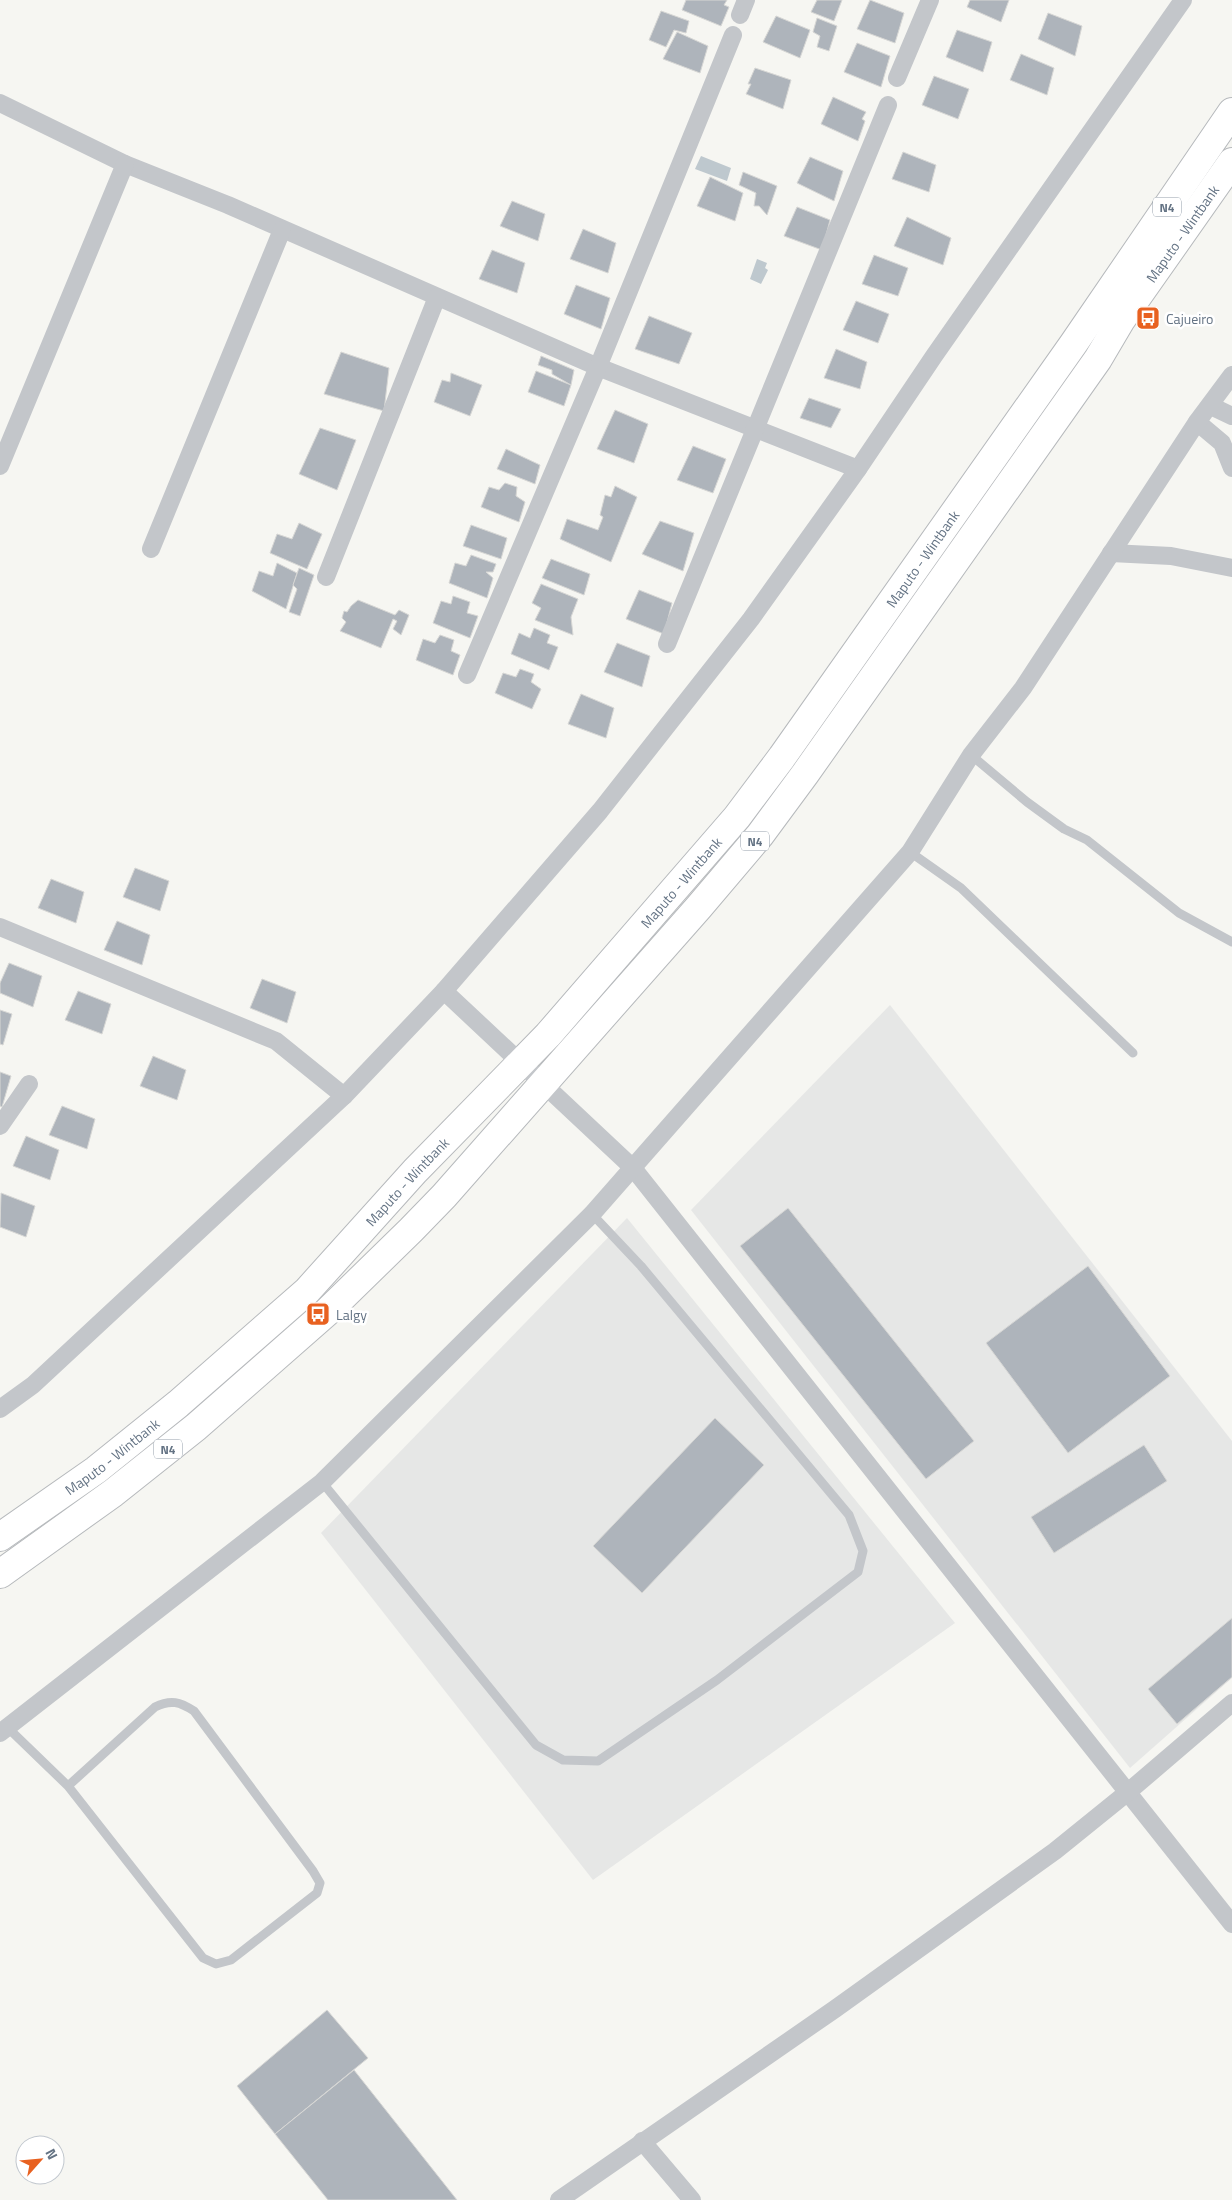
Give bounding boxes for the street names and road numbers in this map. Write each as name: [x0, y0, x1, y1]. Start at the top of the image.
street label: Maputo - Wintbank: [1140, 180, 1224, 286]
road number: N4: [1153, 198, 1181, 216]
street label: Maputo - Wintbank: [880, 505, 964, 611]
road number: N4: [741, 831, 769, 850]
street label: Maputo - Wintbank: [635, 832, 726, 932]
street label: Maputo - Wintbank: [360, 1132, 454, 1231]
street label: Maputo - Wintbank: [60, 1413, 164, 1499]
road number: N4: [154, 1440, 182, 1458]

